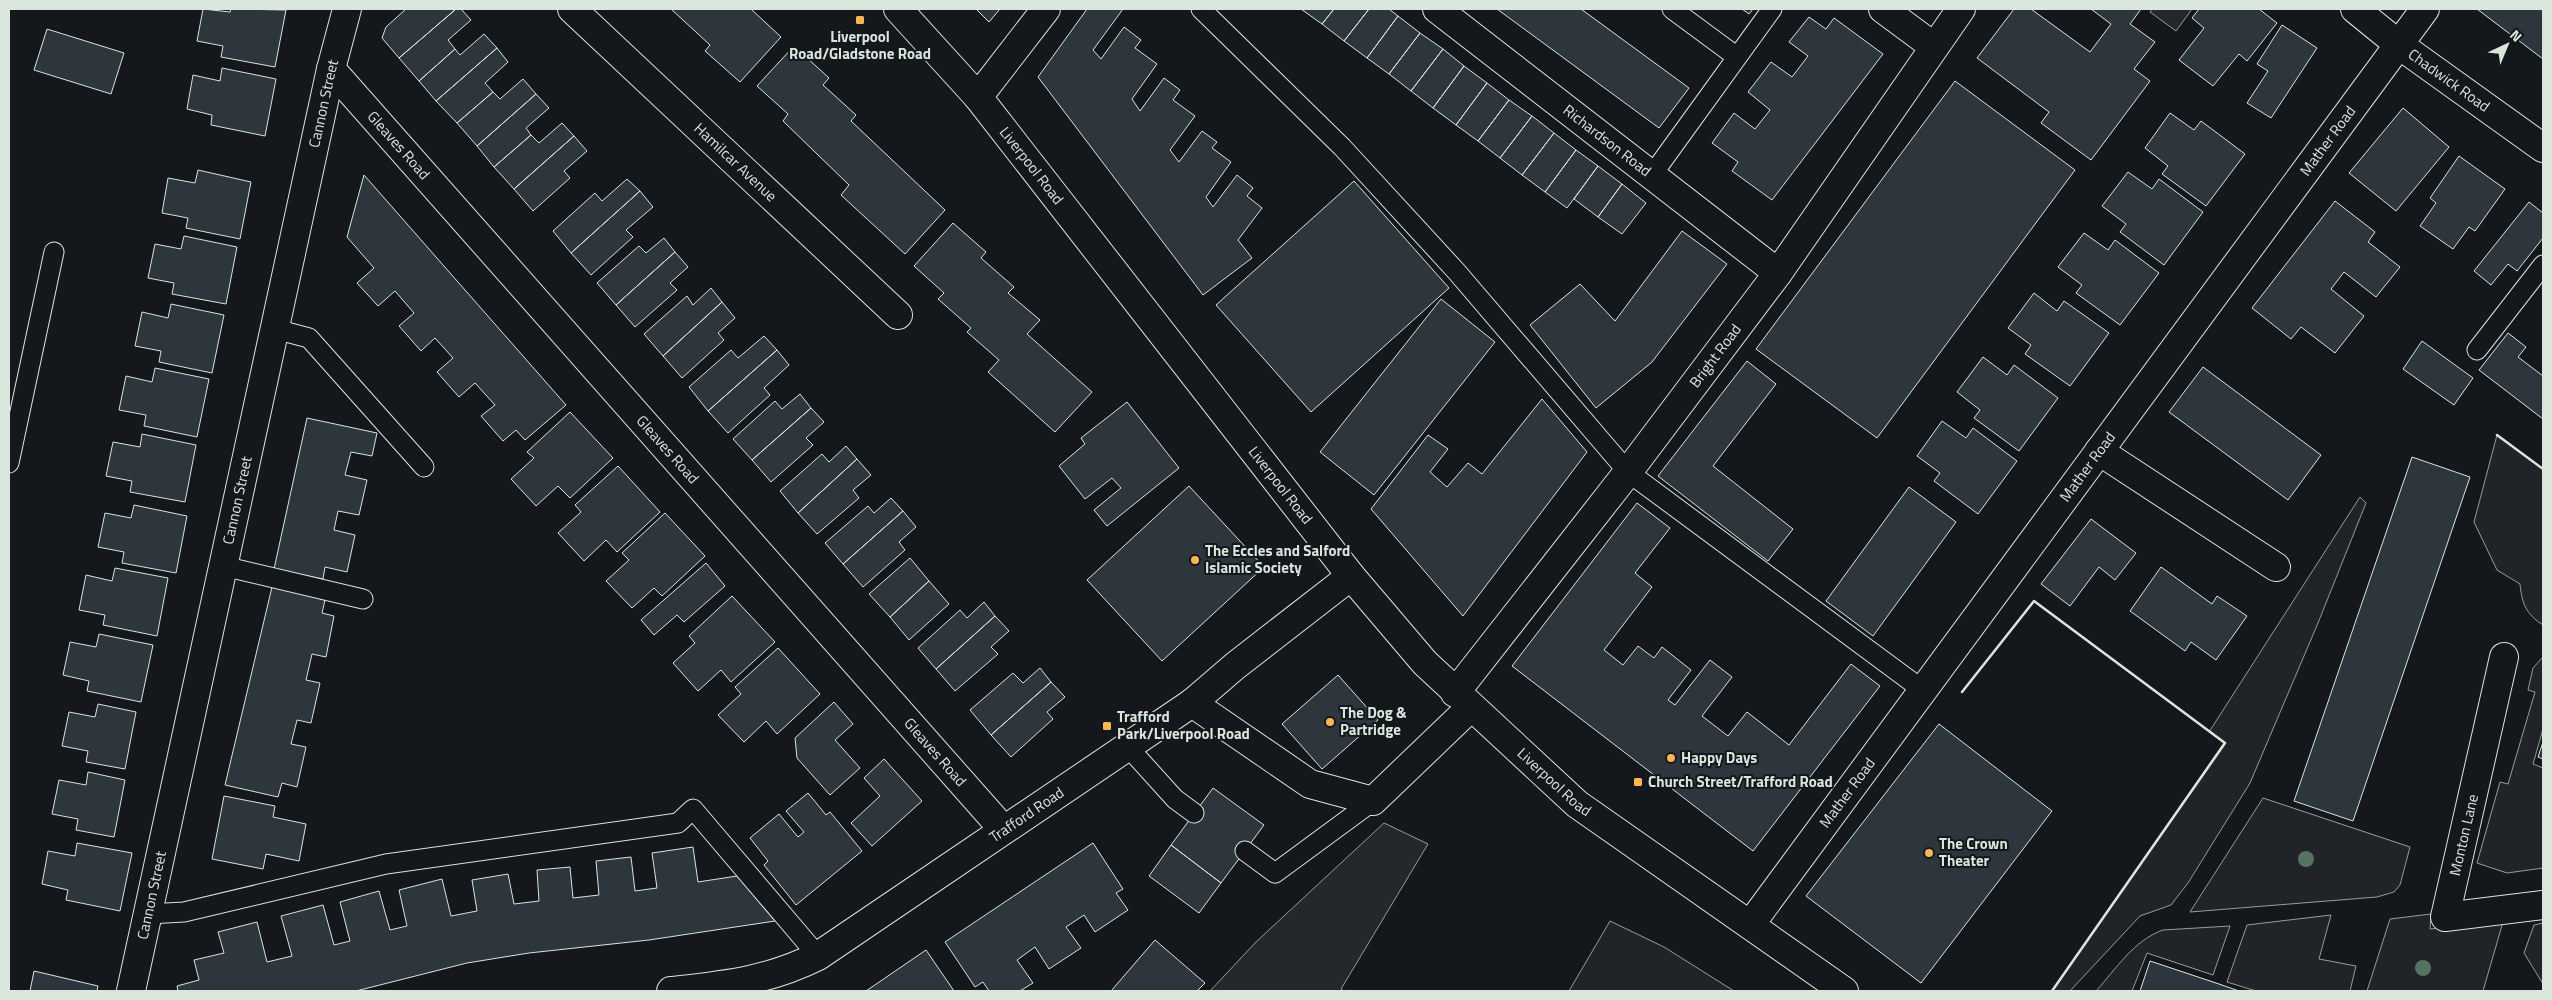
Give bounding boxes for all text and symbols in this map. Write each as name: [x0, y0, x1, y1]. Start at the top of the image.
marker: Liverpool Road/Gladstone Road: [854, 14, 866, 26]
north arrow: [2482, 20, 2532, 70]
text: N: [2506, 24, 2527, 46]
place label: Liverpool Road/Gladstone Road: [789, 25, 931, 65]
street label: Chadwick Road: [2403, 43, 2495, 117]
street label: Cannon Street: [302, 56, 344, 150]
street label: Richardson Road: [1558, 99, 1656, 182]
street label: Mather Road: [2294, 101, 2361, 180]
street label: Gleaves Road: [362, 106, 436, 185]
street label: Hamilcar Avenue: [689, 117, 782, 207]
street label: Liverpool Road: [994, 121, 1070, 209]
street label: Bright Road: [1683, 319, 1747, 392]
street label: Gleaves Road: [631, 410, 705, 489]
street label: Mather Road: [2054, 427, 2121, 506]
street label: Liverpool Road: [1243, 441, 1318, 529]
street label: Cannon Street: [216, 453, 258, 547]
place label: The Eccles and Salford Islamic Society: [1205, 539, 1350, 579]
marker: The Eccles and Salford Islamic Society: [1189, 554, 1201, 566]
place label: The Dog & Partridge: [1340, 701, 1407, 741]
place label: Trafford Park/Liverpool Road: [1117, 705, 1250, 745]
street label: Gleaves Road: [899, 712, 972, 791]
marker: The Dog & Partridge: [1324, 716, 1336, 728]
marker: Trafford Park/Liverpool Road: [1101, 720, 1113, 732]
street label: Liverpool Road: [1512, 742, 1596, 822]
place label: Happy Days: [1681, 746, 1757, 769]
marker: Happy Days: [1665, 752, 1677, 764]
street label: Mather Road: [1813, 753, 1880, 833]
place label: Church Street/Trafford Road: [1648, 770, 1833, 793]
marker: Church Street/Trafford Road: [1632, 776, 1644, 788]
street label: Trafford Road: [984, 781, 1068, 848]
street label: Monton Lane: [2443, 792, 2484, 878]
place label: The Crown Theater: [1939, 832, 2008, 872]
marker: The Crown Theater: [1923, 847, 1935, 859]
street label: Cannon Street: [131, 848, 172, 941]

